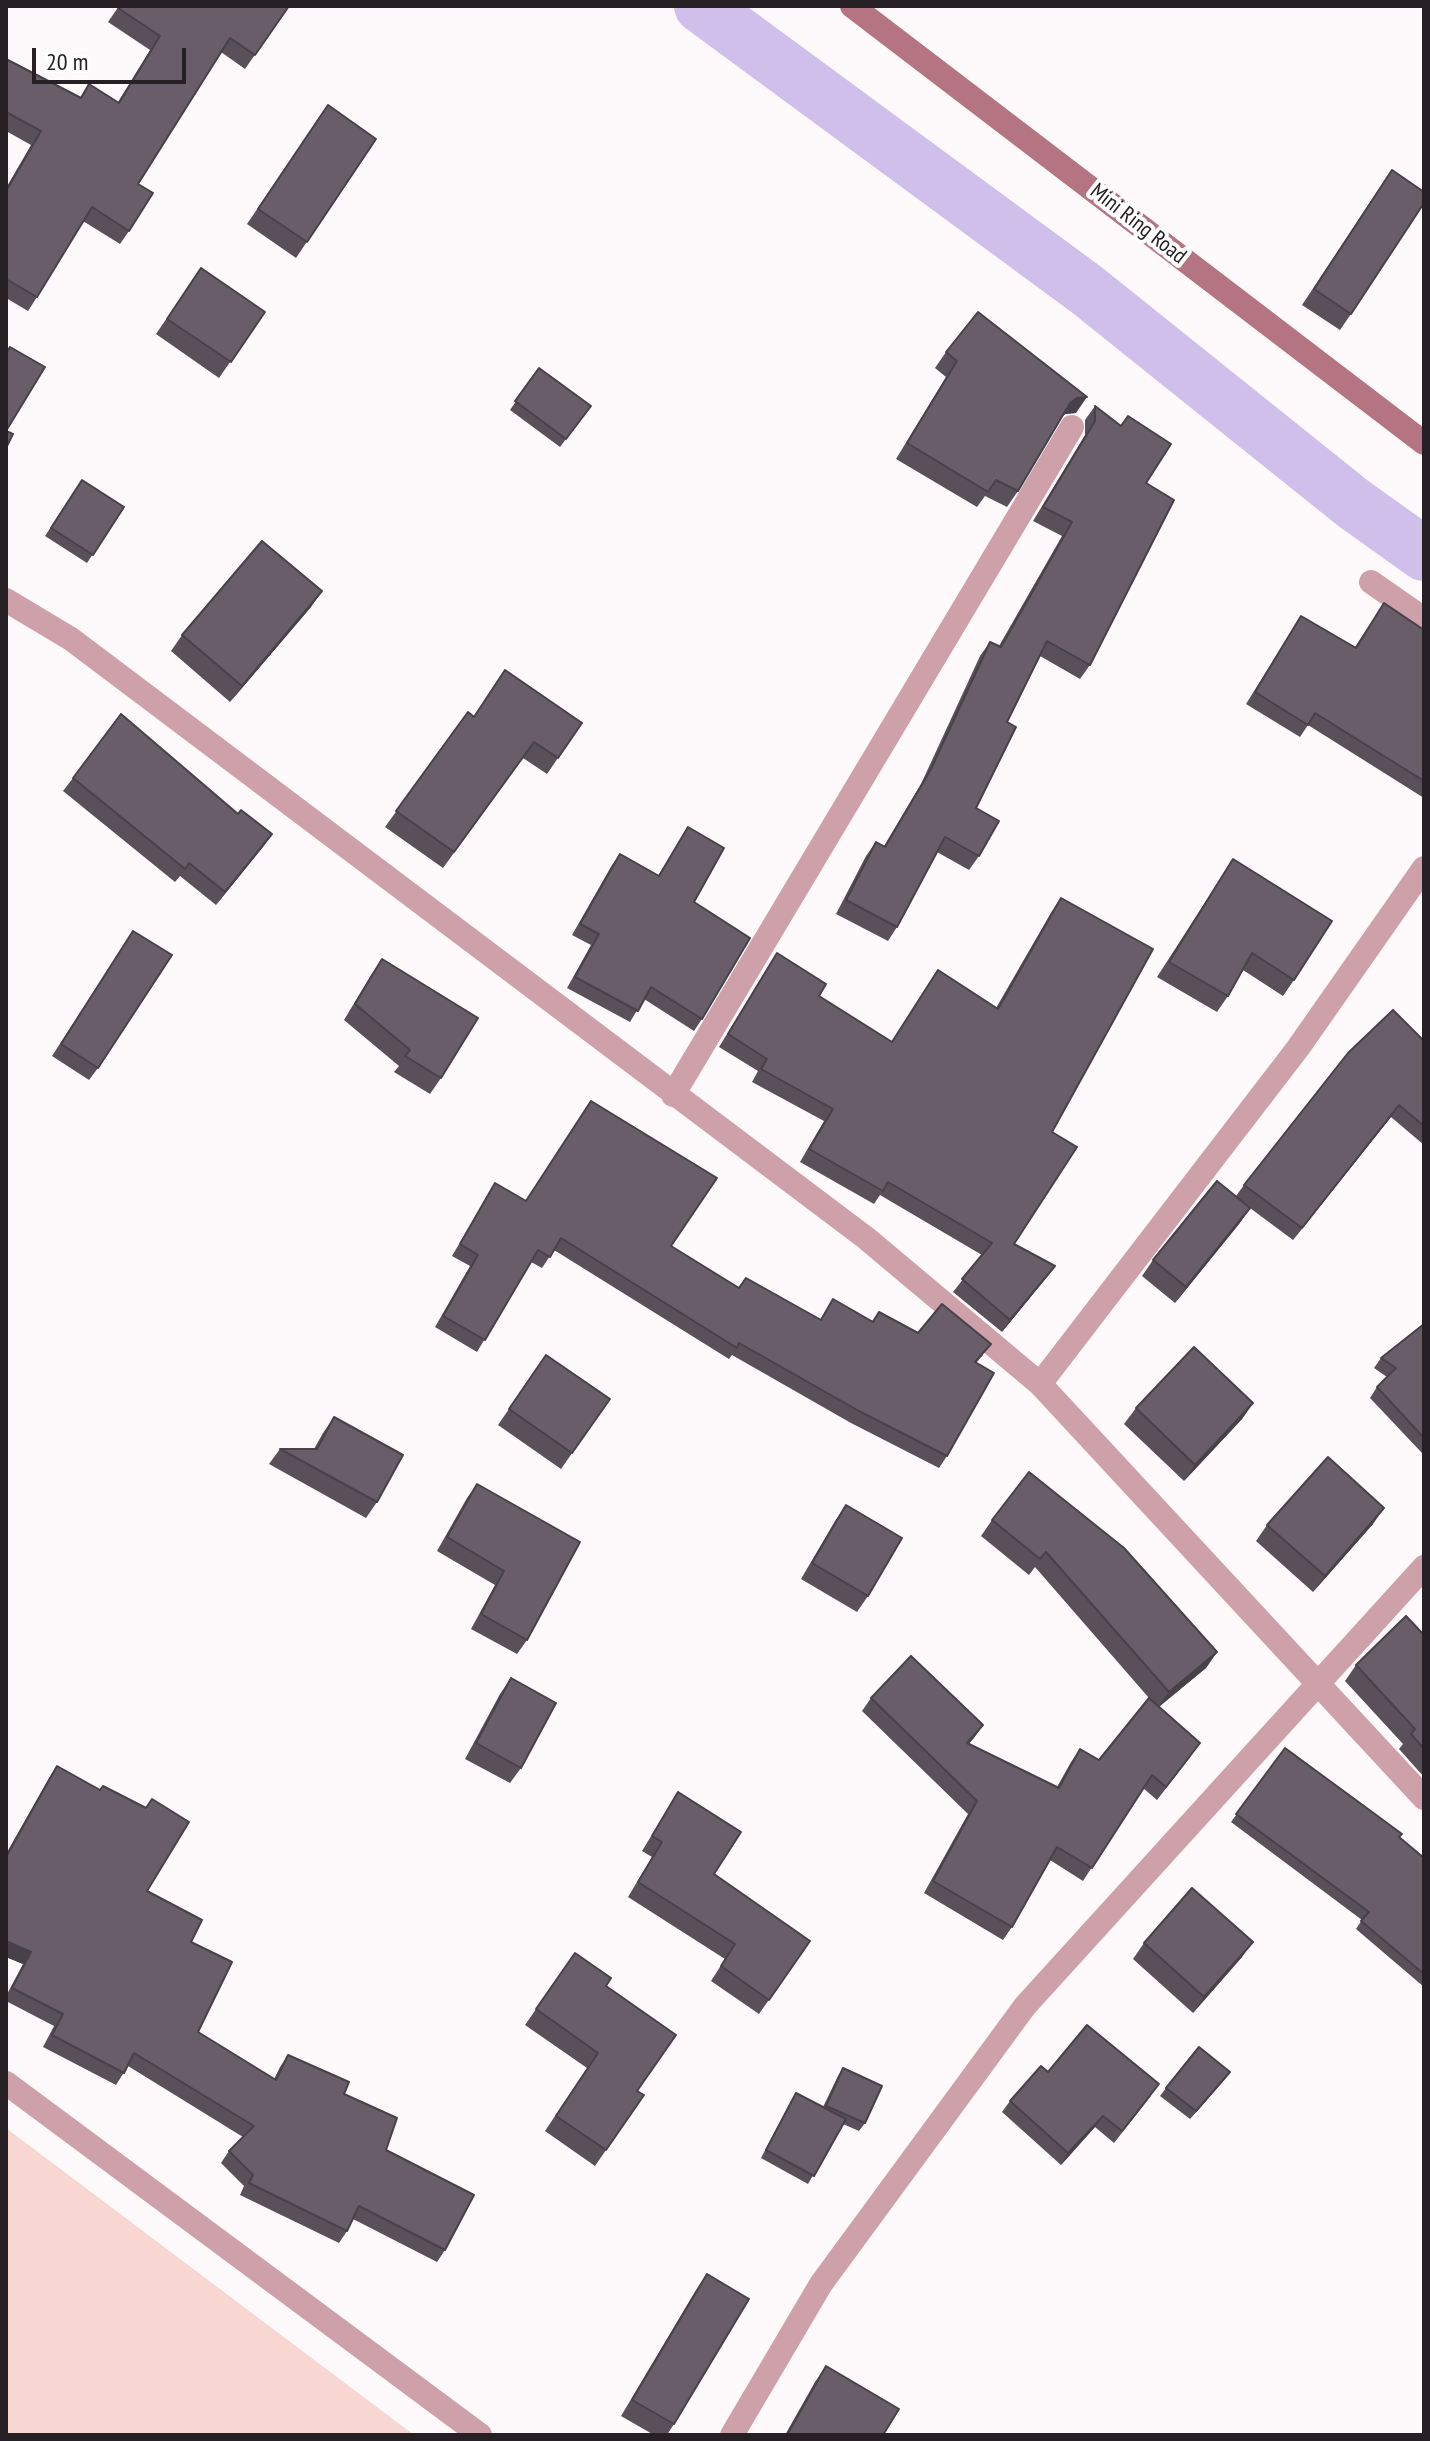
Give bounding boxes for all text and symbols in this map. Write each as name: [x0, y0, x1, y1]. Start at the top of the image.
scale bar: [36, 32, 190, 82]
text: 20 m: [46, 46, 88, 77]
street label: Mini Ring Road: [1085, 178, 1191, 270]

